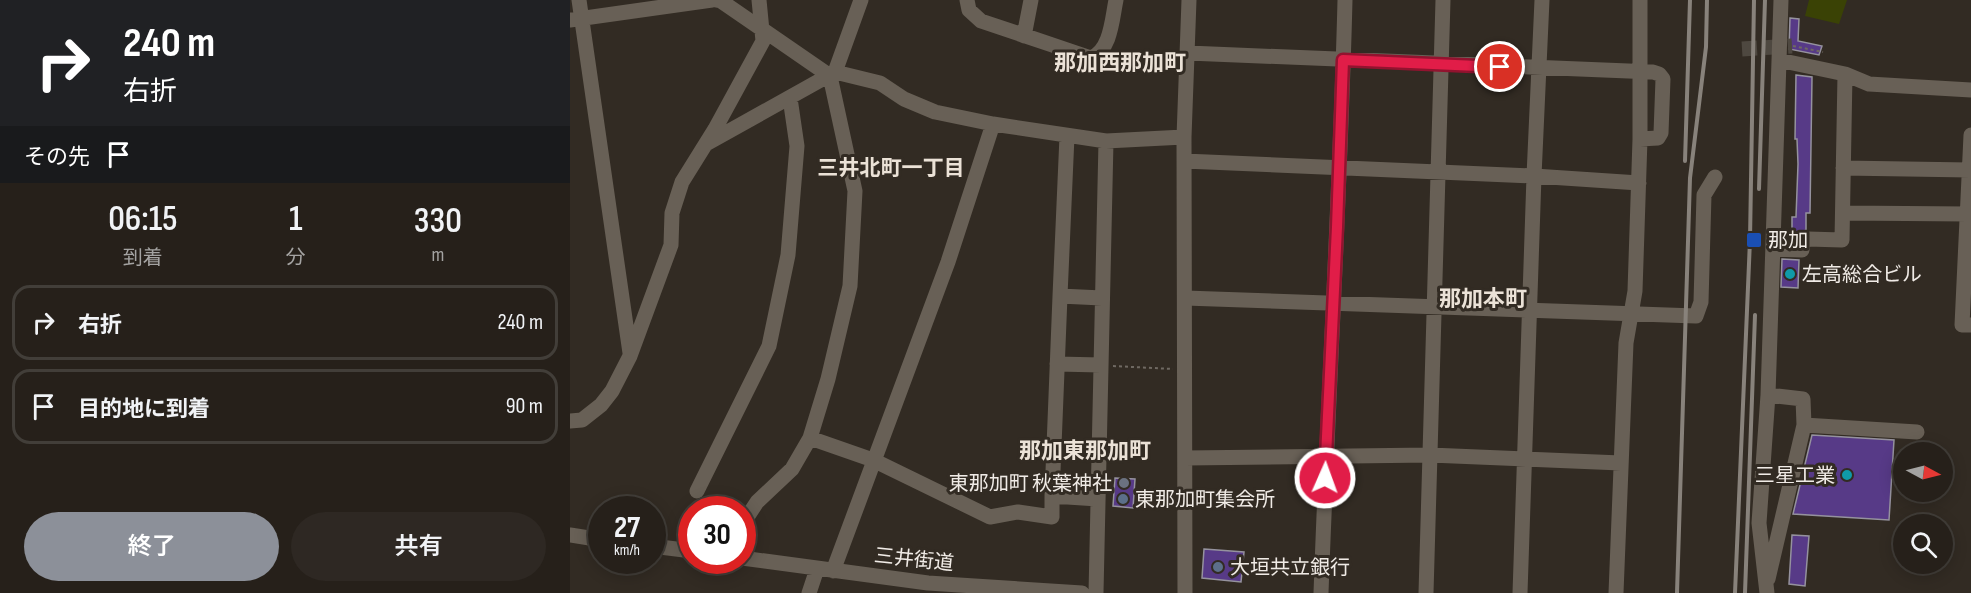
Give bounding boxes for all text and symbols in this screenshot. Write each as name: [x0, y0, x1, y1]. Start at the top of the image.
text: 240 m: [123, 18, 215, 69]
icon: right: [24, 24, 102, 102]
pin: [1474, 41, 1525, 92]
district label: 那加西那加町: [1054, 50, 1186, 77]
icon: arrive: [1483, 50, 1516, 83]
text: 右折: [123, 76, 177, 108]
icon: arrive: [102, 138, 135, 171]
text: その先: [24, 144, 90, 171]
district label: 三井北町一丁目: [818, 156, 965, 181]
text: 06:15: [108, 198, 178, 241]
text: 1: [289, 198, 302, 241]
text: 330: [414, 200, 462, 243]
place label: 那加: [1768, 229, 1808, 253]
marker: 那加: [1745, 231, 1763, 249]
text: m: [431, 243, 444, 267]
text: 到着: [123, 246, 163, 270]
text: 分: [286, 246, 306, 270]
place label: 左高総合ビル: [1802, 263, 1922, 287]
marker: 左高総合ビル: [1783, 267, 1797, 281]
district label: 那加本町: [1439, 286, 1527, 313]
icon: right: [27, 306, 60, 339]
text: 240 m: [497, 309, 543, 336]
text: 右折: [78, 312, 122, 339]
icon: arrive: [27, 390, 60, 423]
text: 90 m: [506, 393, 543, 420]
text: 目的地に到着: [78, 396, 210, 423]
district label: 那加東那加町: [1019, 438, 1151, 465]
north arrow: [1893, 442, 1953, 502]
map controls: [1893, 442, 1953, 574]
position arrow: [1293, 446, 1357, 510]
place label: 三星工業: [1755, 464, 1835, 488]
marker: 三星工業: [1840, 468, 1854, 482]
place label: 東那加町 秋葉神社: [949, 472, 1112, 496]
marker: 東那加町 秋葉神社: [1117, 476, 1131, 490]
place label: 東那加町集会所: [1135, 488, 1275, 512]
marker: 東那加町集会所: [1116, 492, 1130, 506]
speed limit sign: 30: [678, 496, 756, 574]
text: 27: [614, 510, 640, 546]
button: 終了: [24, 512, 279, 581]
button: 共有: [291, 512, 546, 581]
button: search: [1893, 514, 1953, 574]
text: km/h: [614, 541, 640, 560]
street label: 三井街道: [873, 544, 955, 576]
place label: 大垣共立銀行: [1230, 556, 1350, 580]
marker: 大垣共立銀行: [1211, 560, 1225, 574]

